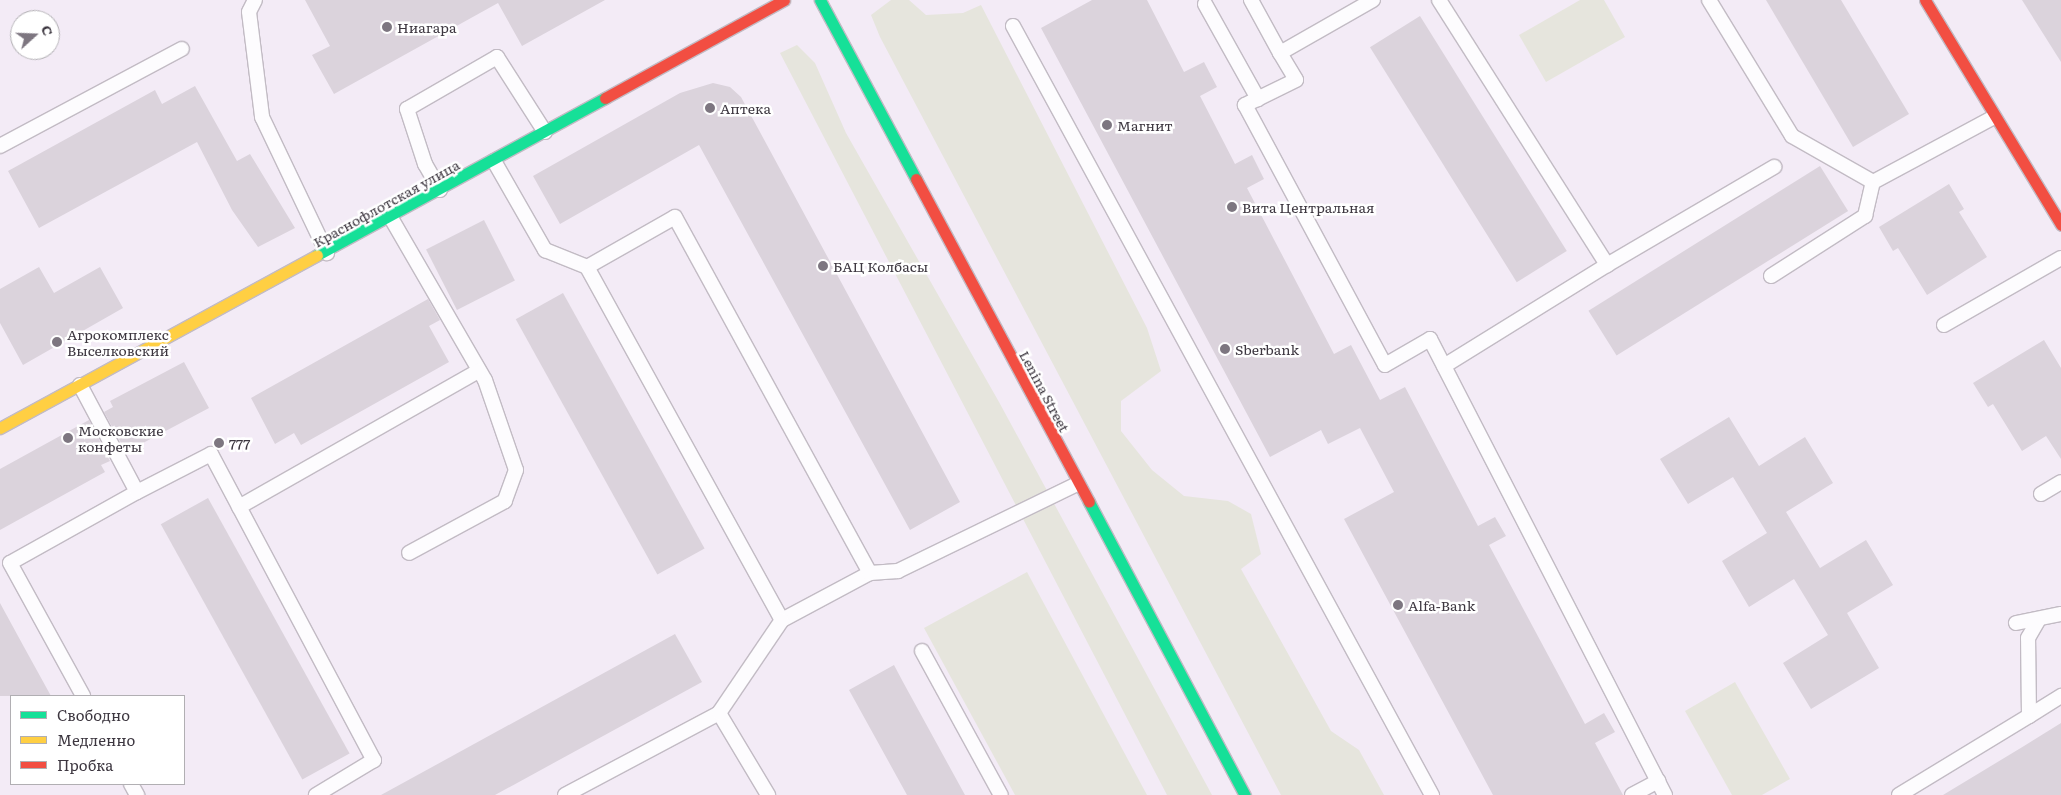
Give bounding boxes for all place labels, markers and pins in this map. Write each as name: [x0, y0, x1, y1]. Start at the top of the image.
place label: Ниагара: [397, 19, 456, 35]
marker: Ниагара: [381, 21, 393, 33]
place label: Аптека: [720, 100, 771, 116]
marker: Аптека: [704, 102, 716, 114]
place label: Магнит: [1117, 117, 1173, 133]
marker: Магнит: [1101, 119, 1113, 131]
place label: Вита Центральная: [1242, 199, 1374, 215]
marker: Вита Центральная: [1226, 201, 1238, 213]
place label: БАЦ Колбасы: [833, 258, 928, 274]
marker: БАЦ Колбасы: [817, 260, 829, 272]
place label: Агрокомплекс Выселковский: [67, 326, 169, 358]
marker: Агрокомплекс Выселковский: [51, 336, 63, 348]
place label: Sberbank: [1235, 341, 1299, 357]
marker: Sberbank: [1219, 343, 1231, 355]
place label: Московские конфеты: [78, 422, 164, 454]
marker: Московские конфеты: [62, 432, 74, 444]
place label: 777: [229, 435, 250, 451]
marker: 777: [213, 437, 225, 449]
place label: Alfa-Bank: [1408, 597, 1475, 613]
marker: Alfa-Bank: [1392, 599, 1404, 611]

